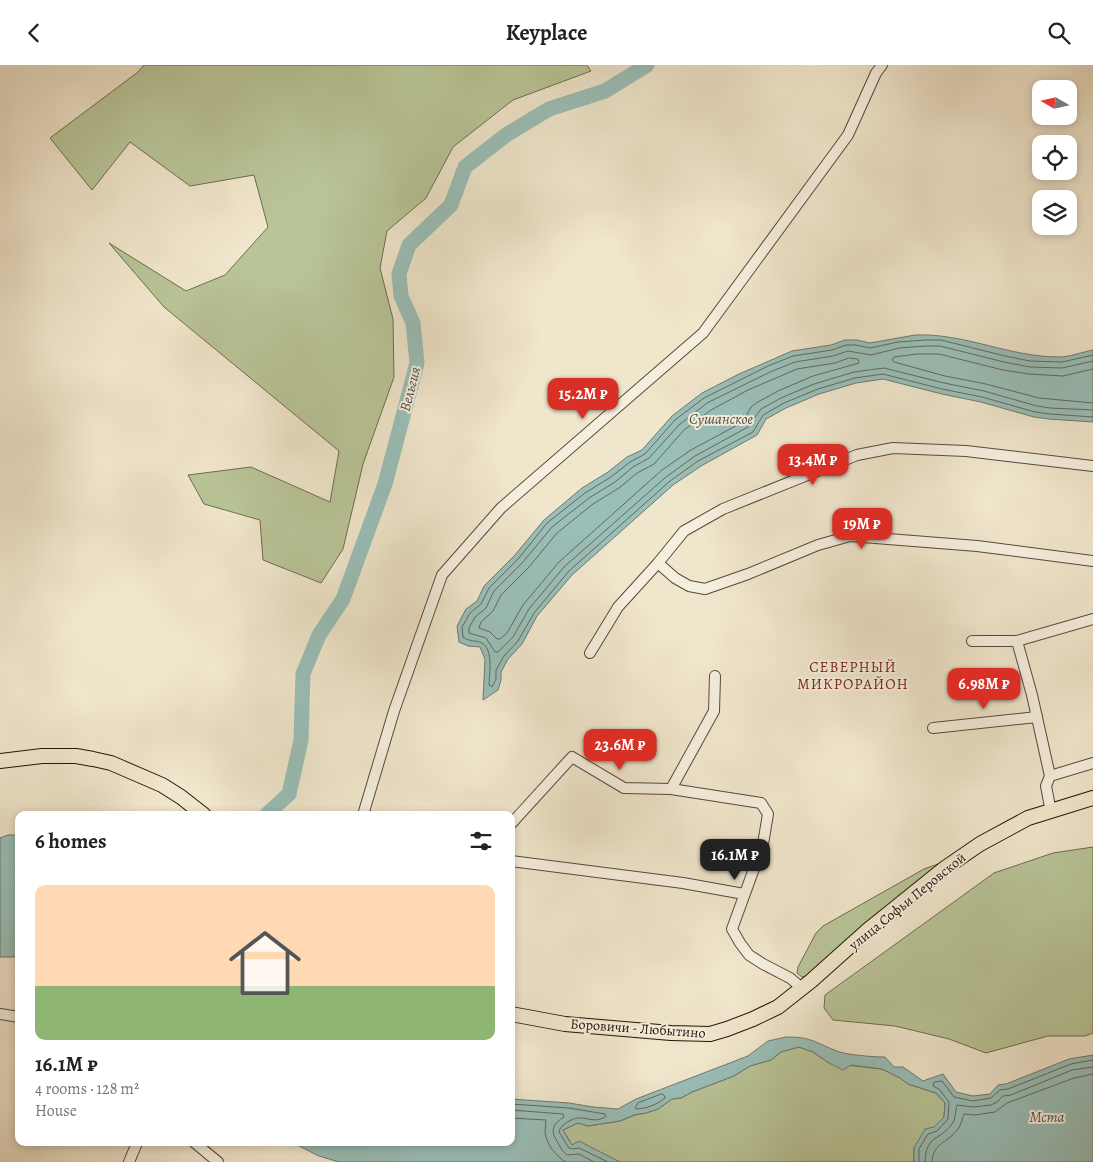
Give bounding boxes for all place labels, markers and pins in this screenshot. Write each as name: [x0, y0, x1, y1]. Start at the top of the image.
pin: 15.2M ₽: [537, 377, 629, 420]
pin: 13.4M ₽: [767, 443, 859, 486]
pin: 19M ₽: [827, 507, 897, 550]
pin: 6.98M ₽: [938, 667, 1030, 710]
pin: 23.6M ₽: [574, 729, 666, 771]
pin: 16.1M ₽: [689, 839, 781, 881]

